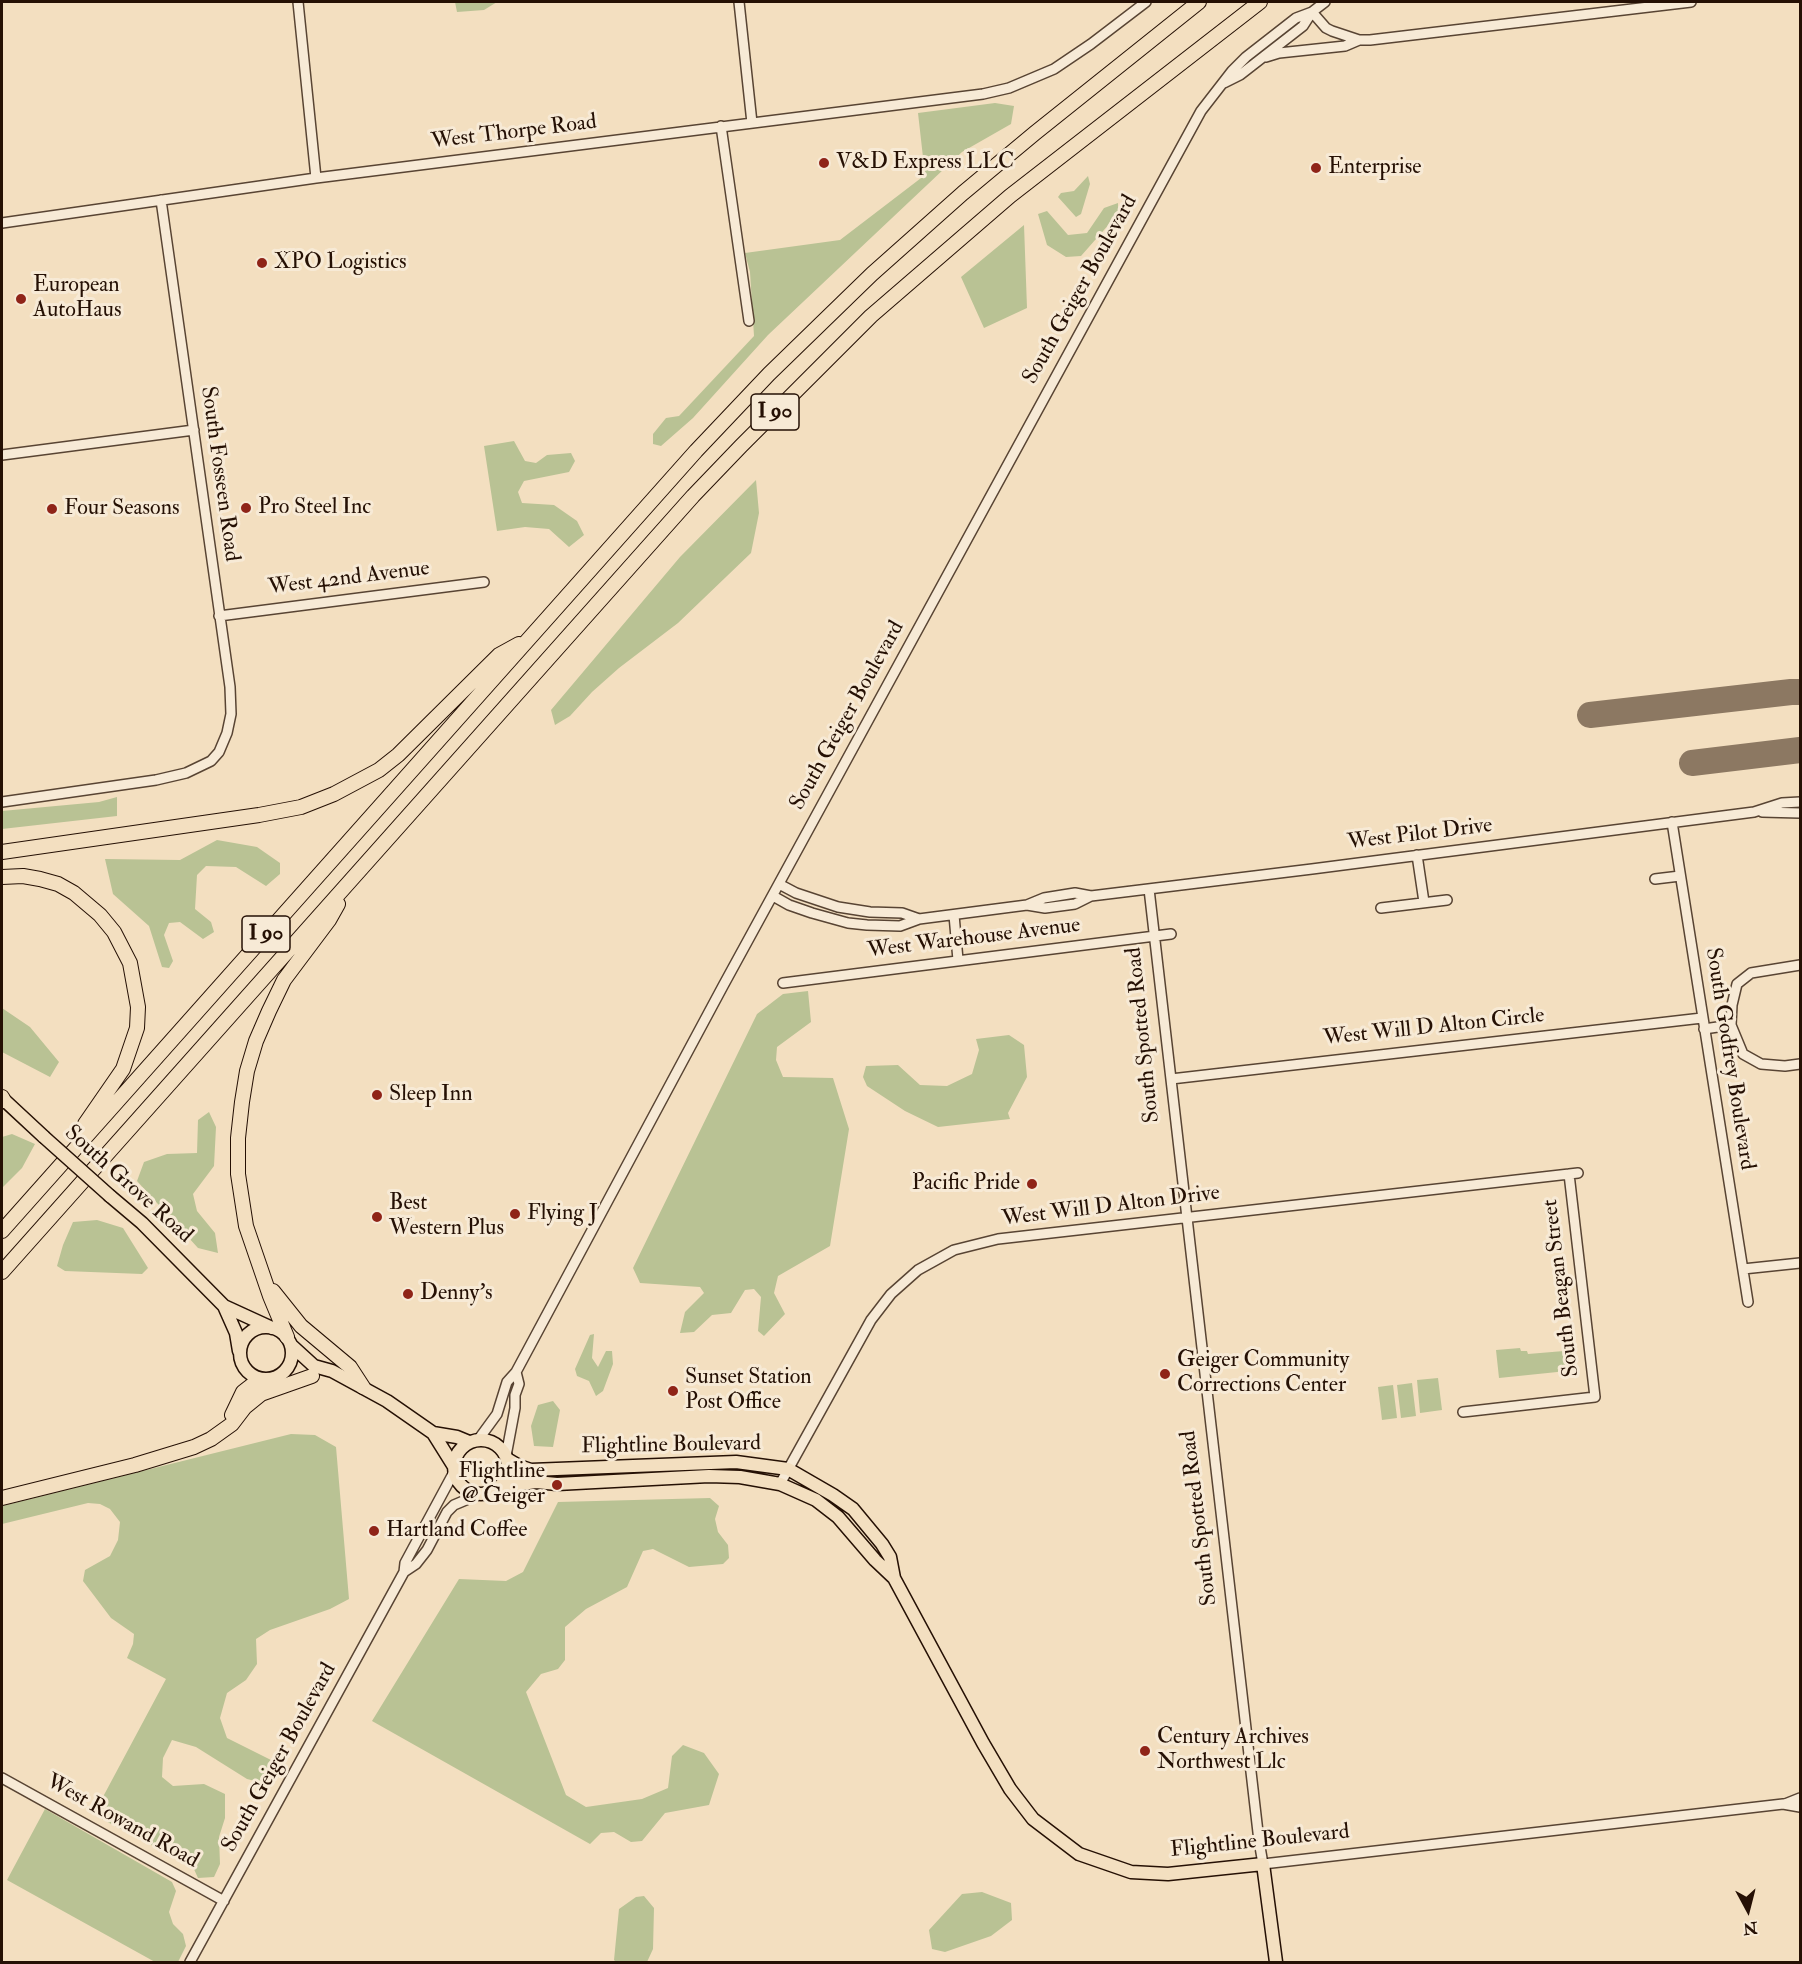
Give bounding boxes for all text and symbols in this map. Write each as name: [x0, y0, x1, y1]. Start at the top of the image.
street label: West Thorpe Road: [430, 110, 598, 156]
place label: V&D Express LLC: [836, 150, 1014, 176]
place label: Enterprise: [1328, 155, 1421, 181]
marker: V&D Express LLC: [817, 156, 831, 170]
marker: Enterprise: [1309, 161, 1323, 175]
street label: South Geiger Boulevard: [1018, 191, 1144, 389]
place label: XPO Logistics: [274, 250, 407, 276]
marker: XPO Logistics: [255, 256, 269, 270]
place label: European AutoHaus: [33, 273, 122, 324]
marker: European AutoHaus: [14, 292, 28, 306]
street label: South Fosseen Road: [194, 385, 244, 563]
road number: I 90: [751, 394, 799, 430]
place label: Pro Steel Inc: [258, 495, 371, 521]
place label: Four Seasons: [64, 496, 180, 522]
marker: Pro Steel Inc: [239, 501, 253, 515]
marker: Four Seasons: [45, 502, 59, 516]
street label: West 42nd Avenue: [267, 556, 431, 602]
street label: South Geiger Boulevard: [785, 617, 911, 815]
street label: West Pilot Drive: [1346, 813, 1494, 857]
street label: West Warehouse Avenue: [866, 913, 1082, 965]
road number: I 90: [242, 916, 290, 952]
street label: South Spotted Road: [1122, 946, 1166, 1124]
street label: South Godfrey Boulevard: [1698, 946, 1760, 1172]
street label: West Will D Alton Circle: [1322, 1003, 1546, 1053]
place label: Sleep Inn: [389, 1082, 472, 1108]
marker: Sleep Inn: [370, 1088, 384, 1102]
street label: South Grove Road: [58, 1120, 198, 1250]
place label: Pacific Pride: [912, 1171, 1020, 1197]
marker: Pacific Pride: [1025, 1177, 1039, 1191]
street label: West Will D Alton Drive: [1001, 1181, 1221, 1233]
place label: Best Western Plus: [389, 1191, 504, 1242]
street label: South Beagan Street: [1538, 1198, 1586, 1378]
place label: Flying J: [527, 1201, 598, 1227]
marker: Flying J: [508, 1207, 522, 1221]
marker: Best Western Plus: [370, 1210, 384, 1224]
place label: Denny's: [420, 1281, 493, 1307]
marker: Denny's: [401, 1287, 415, 1301]
place label: Geiger Community Corrections Center: [1177, 1348, 1349, 1400]
place label: Sunset Station Post Office: [685, 1365, 812, 1416]
marker: Geiger Community Corrections Center: [1158, 1367, 1172, 1381]
marker: Sunset Station Post Office: [666, 1384, 680, 1398]
street label: South Spotted Road: [1176, 1429, 1224, 1607]
street label: Flightline Boulevard: [581, 1431, 761, 1461]
place label: Flightline @ Geiger: [458, 1459, 545, 1510]
marker: Flightline @ Geiger: [550, 1478, 564, 1492]
place label: Hartland Coffee: [386, 1518, 527, 1544]
marker: Hartland Coffee: [367, 1524, 381, 1538]
street label: South Geiger Boulevard: [217, 1659, 343, 1857]
place label: Century Archives Northwest Llc: [1157, 1725, 1309, 1777]
marker: Century Archives Northwest Llc: [1138, 1744, 1152, 1758]
street label: West Rowand Road: [41, 1769, 203, 1875]
street label: Flightline Boulevard: [1169, 1819, 1351, 1865]
north arrow: [1718, 1880, 1778, 1940]
text: N: [1742, 1917, 1759, 1939]

